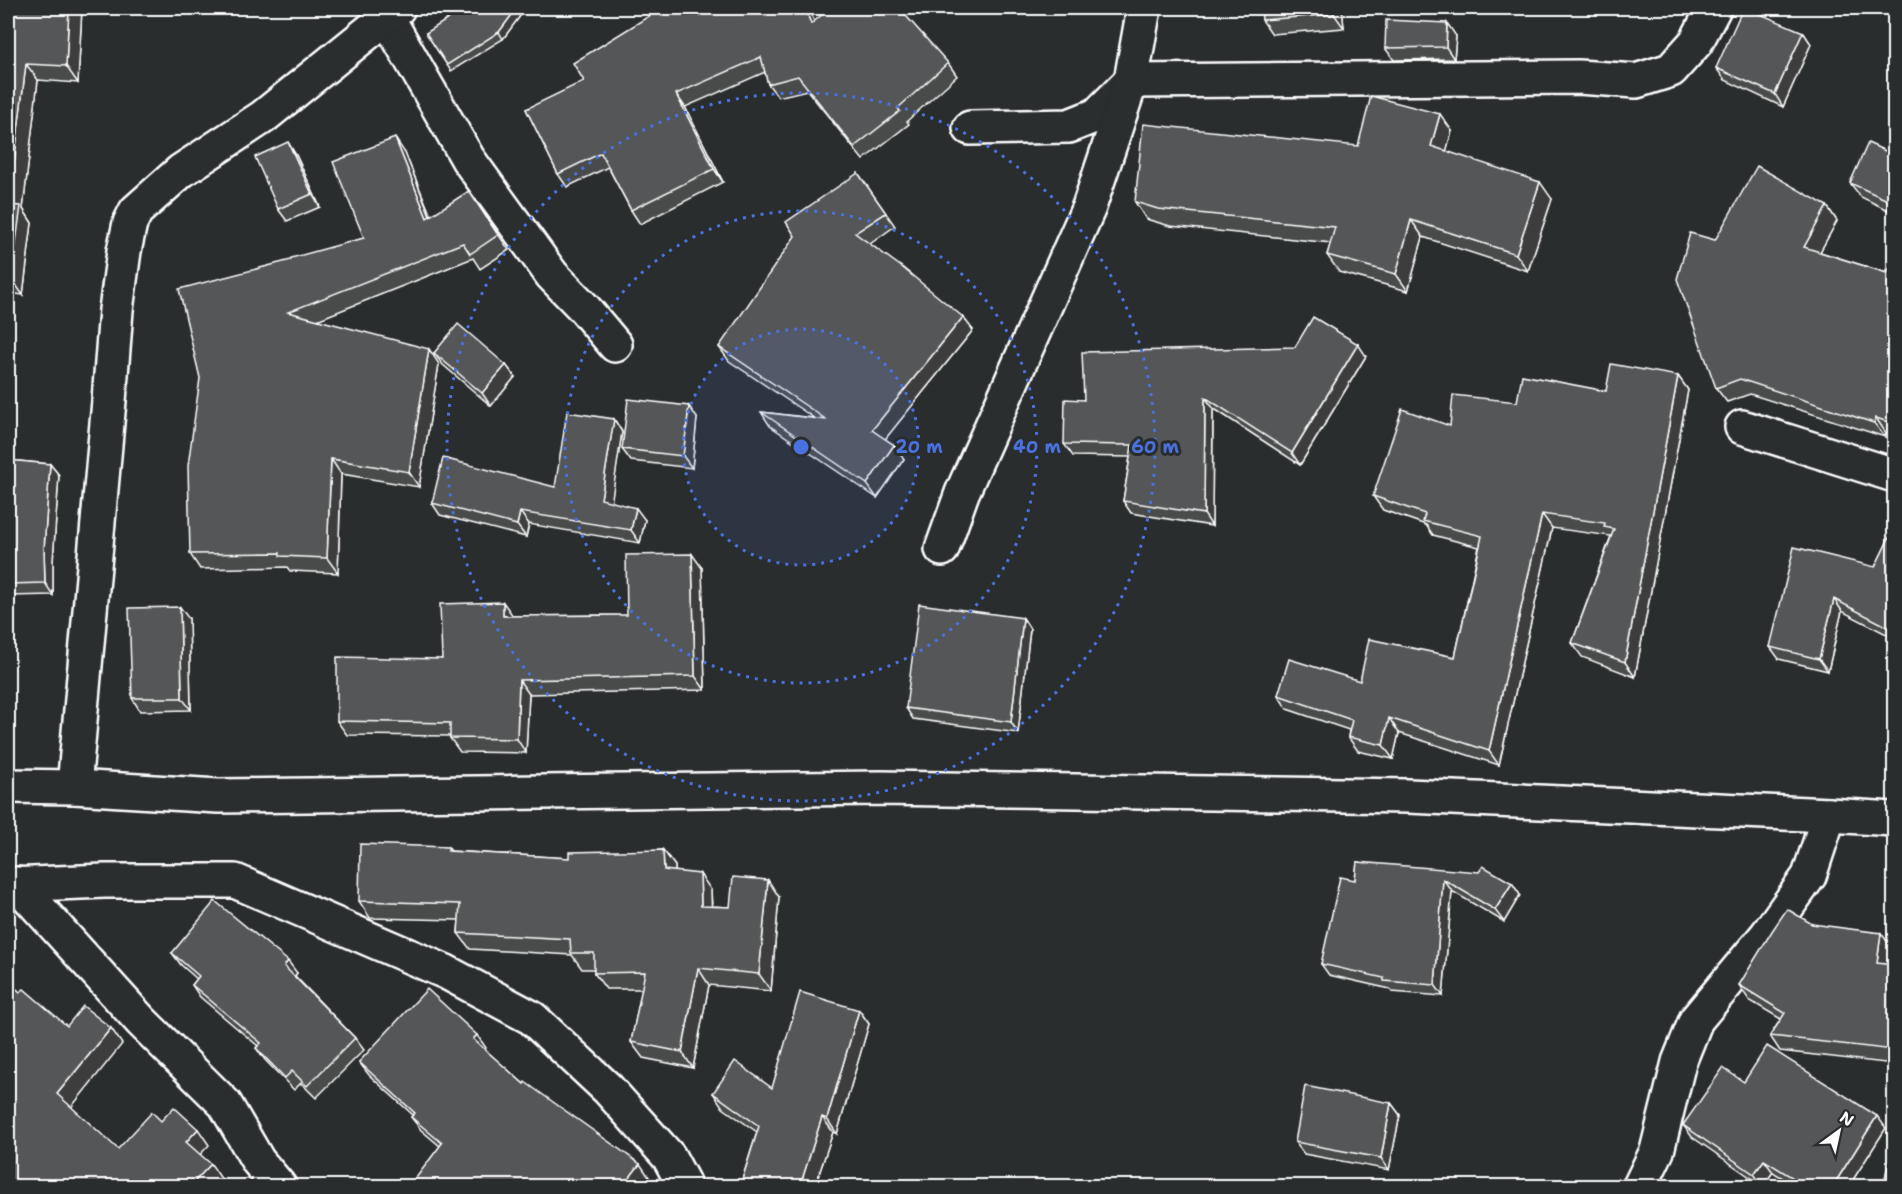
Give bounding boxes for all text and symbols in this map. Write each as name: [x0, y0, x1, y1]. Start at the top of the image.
text: 20 m: [895, 435, 943, 459]
text: 40 m: [1013, 435, 1061, 459]
text: 60 m: [1131, 435, 1179, 459]
centre of rings: [791, 437, 811, 457]
north arrow: [1809, 1101, 1869, 1161]
text: N: [1836, 1107, 1858, 1131]

